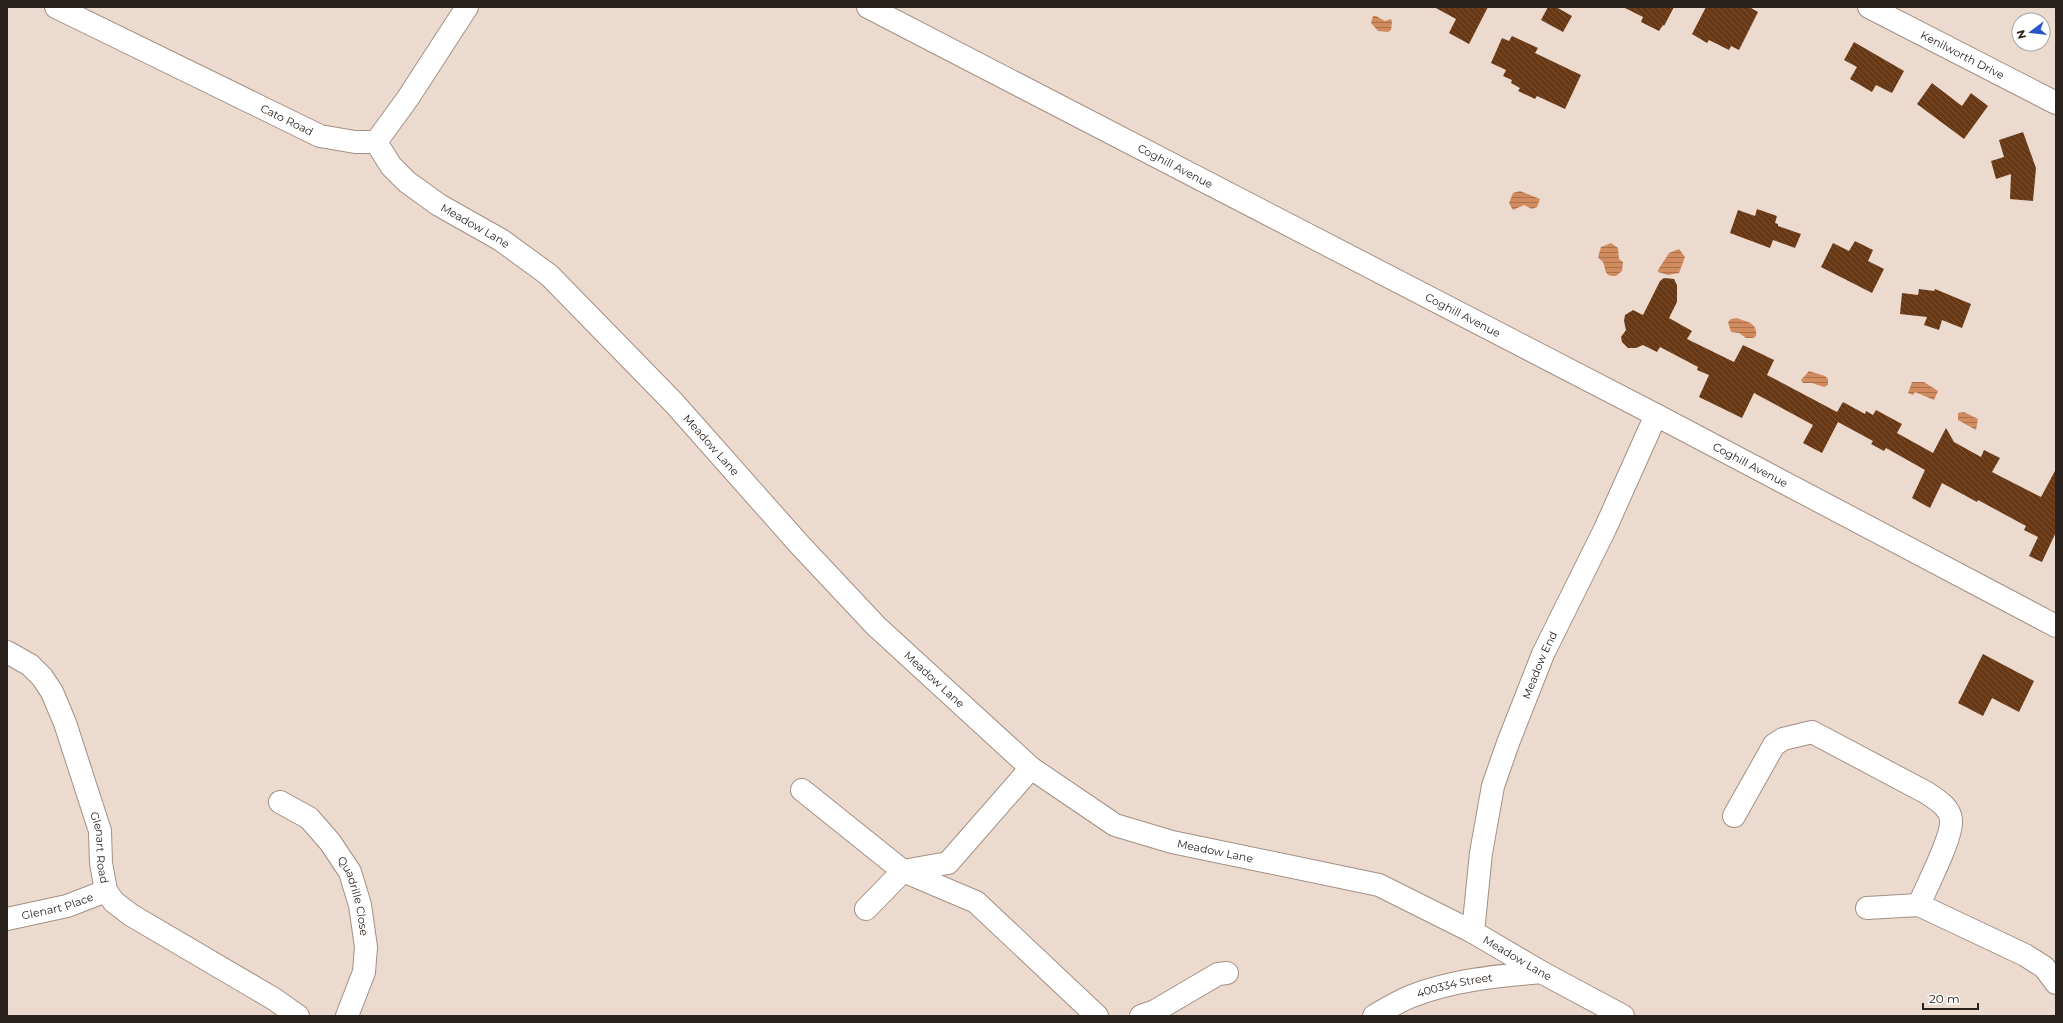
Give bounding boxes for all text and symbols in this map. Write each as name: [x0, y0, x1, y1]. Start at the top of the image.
north arrow: [2011, 12, 2051, 52]
street label: Kenilworth Drive: [1918, 28, 2007, 82]
text: N: [2013, 28, 2029, 41]
street label: Cato Road: [258, 101, 316, 139]
street label: Coghill Avenue: [1135, 141, 1216, 192]
street label: Meadow Lane: [438, 200, 513, 251]
street label: Coghill Avenue: [1423, 290, 1503, 340]
street label: Meadow Lane: [680, 411, 742, 479]
street label: Coghill Avenue: [1710, 439, 1791, 490]
street label: Meadow End: [1519, 629, 1560, 701]
street label: Meadow Lane: [901, 648, 968, 711]
street label: Glenart Road: [87, 810, 112, 885]
street label: Meadow Lane: [1176, 836, 1255, 866]
street label: Quadrille Close: [334, 853, 371, 937]
street label: Glenart Place: [20, 889, 96, 923]
street label: Meadow Lane: [1481, 932, 1555, 984]
street label: 400334 Street: [1415, 970, 1494, 1001]
scale bar: [1923, 985, 1978, 1011]
text: 20 m: [1929, 991, 1960, 1006]

